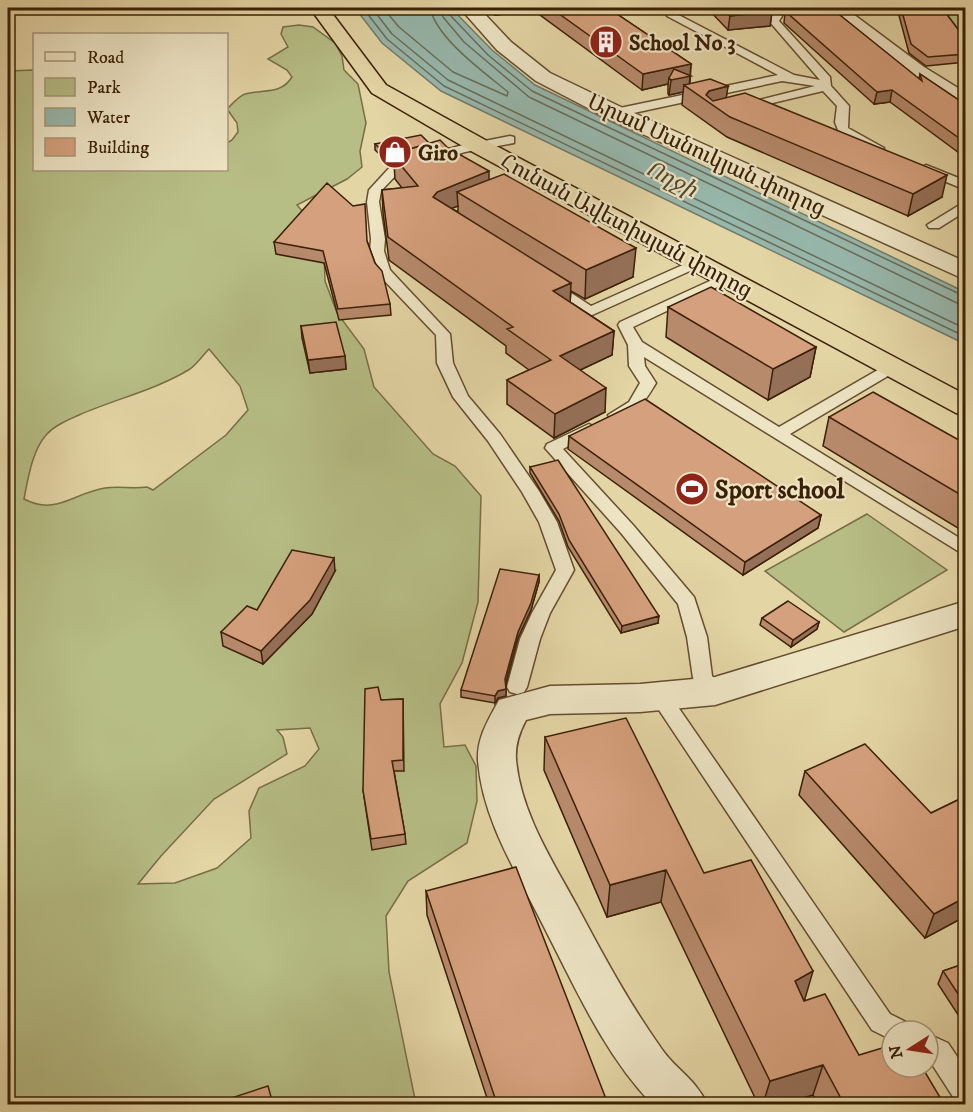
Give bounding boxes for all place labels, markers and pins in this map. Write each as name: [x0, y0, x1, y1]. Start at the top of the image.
building icon: School No 3: [588, 24, 624, 60]
place label: School No 3: [629, 30, 735, 57]
shop icon: Giro: [377, 134, 413, 170]
place label: Giro: [418, 140, 458, 167]
sports icon: Sport school: [674, 471, 710, 507]
place label: Sport school: [715, 474, 845, 507]

